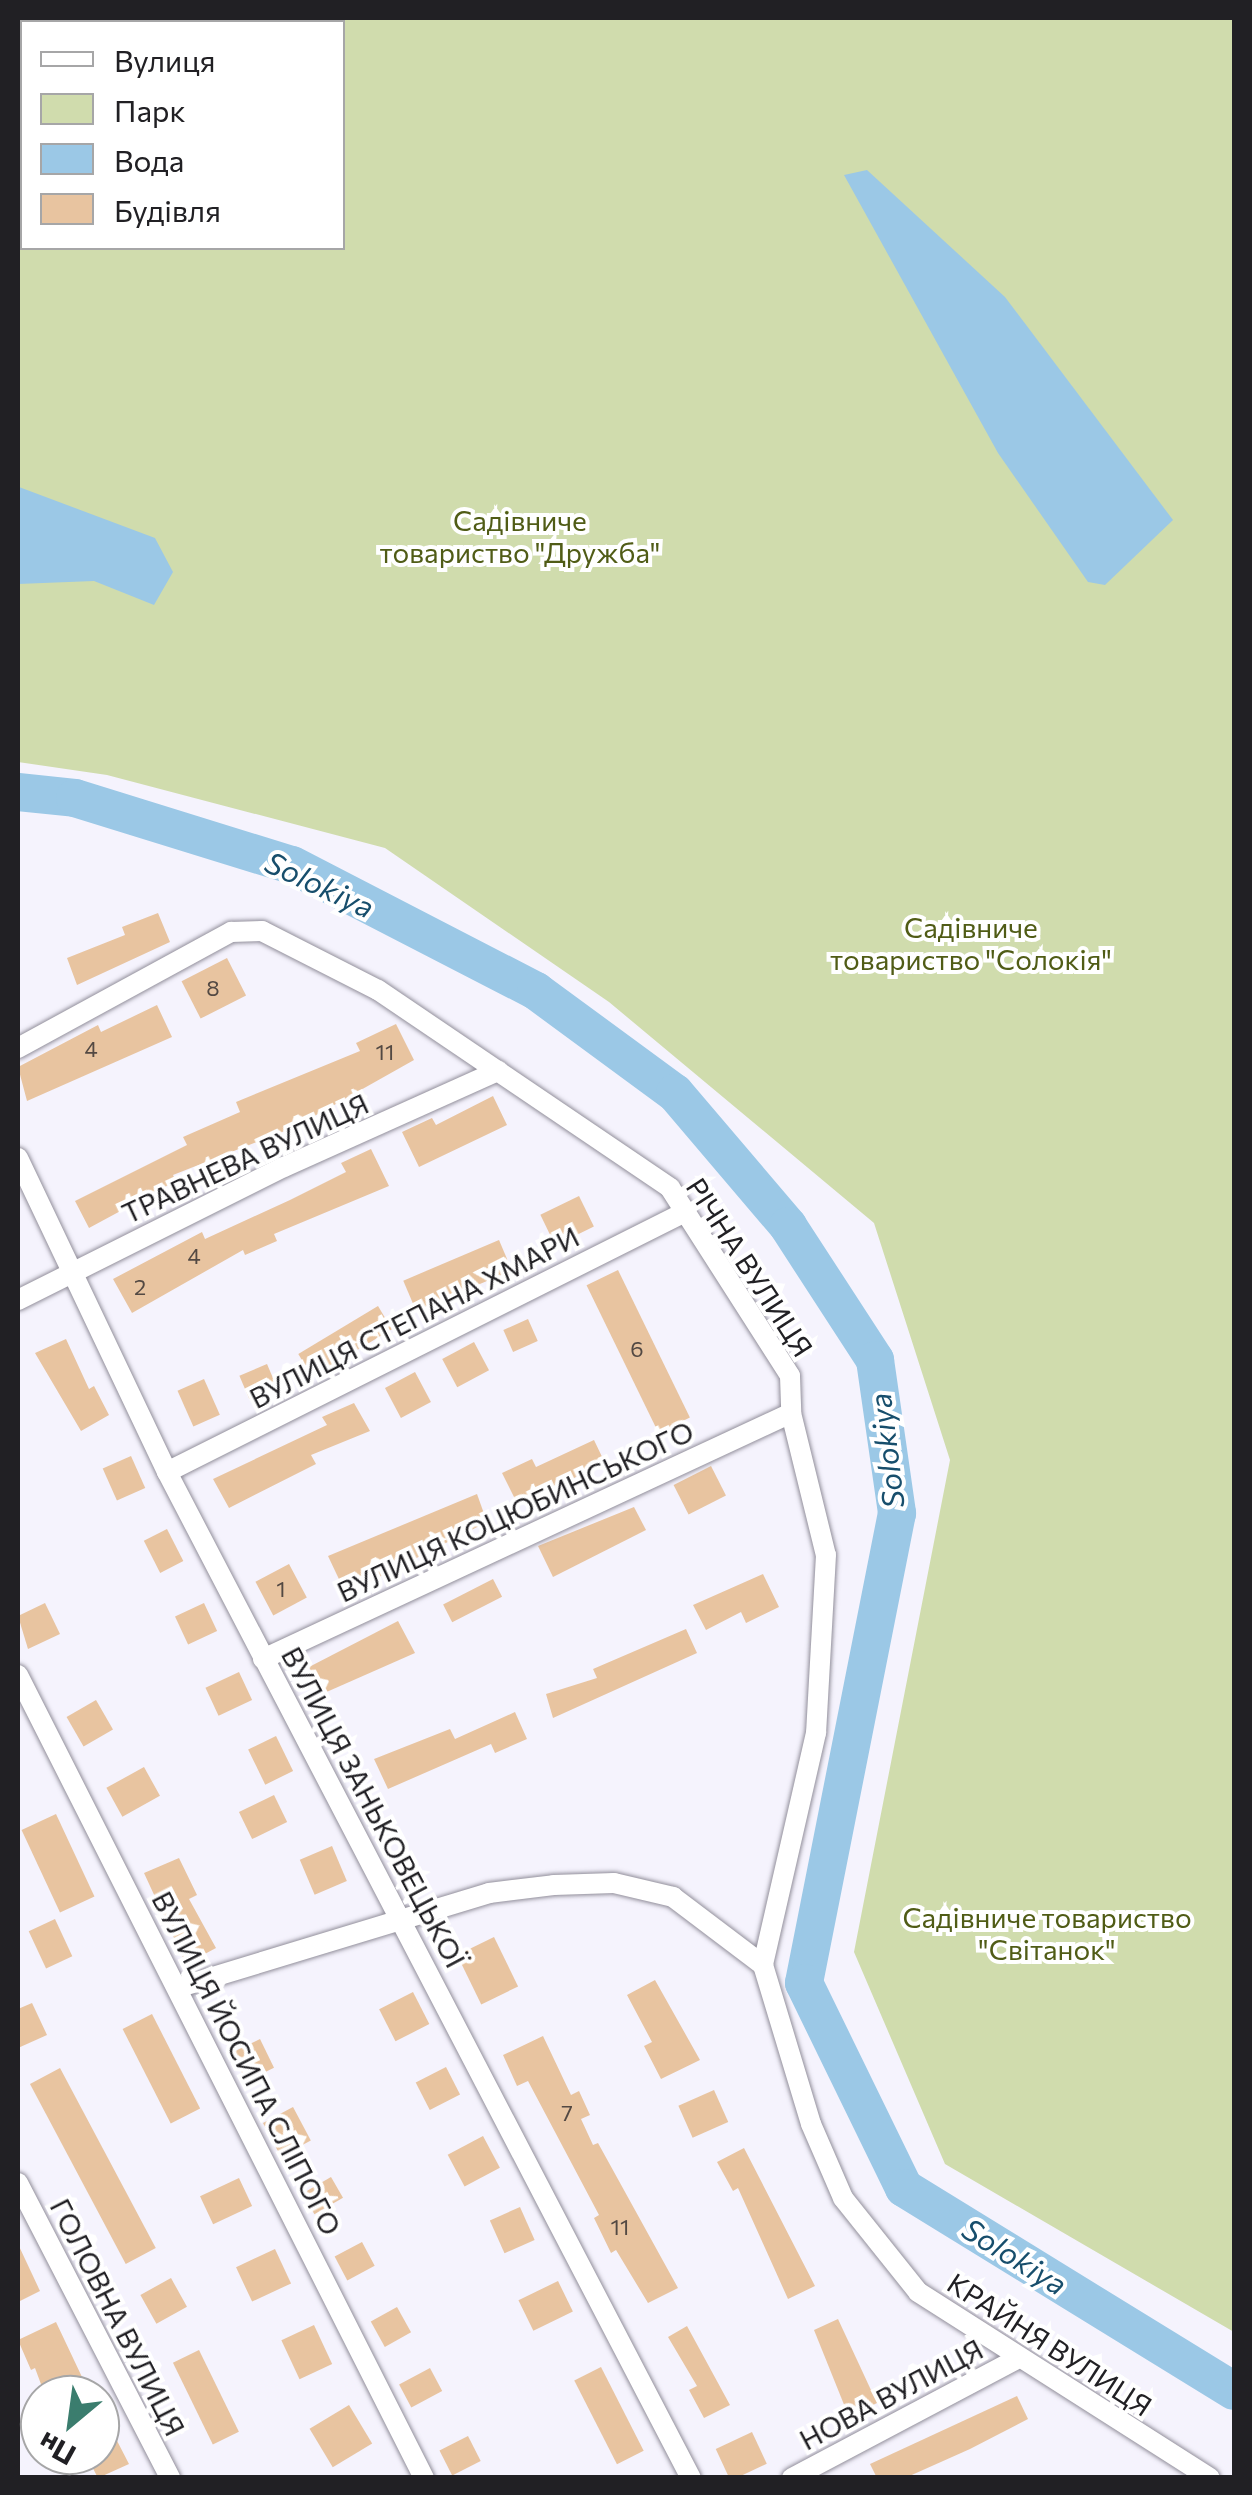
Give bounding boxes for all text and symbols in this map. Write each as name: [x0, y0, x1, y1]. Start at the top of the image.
legend: [20, 20, 345, 250]
text: Вулиця: [114, 41, 216, 78]
text: Парк: [114, 91, 186, 128]
text: Вода: [114, 141, 184, 178]
text: Будівля: [114, 191, 221, 228]
park label: Садівниче товариство "Дружба": [380, 503, 660, 569]
water label: Solokiya: [260, 843, 380, 925]
park label: Садівниче товариство "Солокія": [830, 910, 1112, 976]
house number: 8: [206, 975, 220, 1001]
house number: 4: [84, 1036, 98, 1062]
house number: 11: [376, 1039, 394, 1065]
street label: ТРАВНЕВА ВУЛИЦЯ: [116, 1086, 374, 1230]
street label: РІЧНА ВУЛИЦЯ: [680, 1171, 820, 1363]
street label: ВУЛИЦЯ СТЕПАНА ХМАРИ: [244, 1219, 584, 1415]
house number: 4: [187, 1243, 201, 1269]
house number: 2: [134, 1274, 146, 1300]
house number: 6: [630, 1336, 644, 1362]
water label: Solokiya: [861, 1391, 911, 1511]
street label: ВУЛИЦЯ КОЦЮБИНСЬКОГО: [332, 1414, 698, 1608]
house number: 1: [276, 1576, 286, 1602]
street label: ВУЛИЦЯ ЗАНЬКОВЕЦЬКОЇ: [275, 1641, 473, 1973]
street label: ВУЛИЦЯ ЙОСИПА СЛІПОГО: [146, 1886, 348, 2240]
park label: Садівниче товариство "Світанок": [902, 1900, 1192, 1966]
house number: 7: [561, 2100, 573, 2126]
street label: ГОЛОВНА ВУЛИЦЯ: [44, 2193, 192, 2441]
water label: Solokiya: [956, 2210, 1074, 2302]
house number: 11: [611, 2214, 629, 2240]
street label: КРАЙНЯ ВУЛИЦЯ: [942, 2265, 1158, 2423]
street label: НОВА ВУЛИЦЯ: [794, 2332, 988, 2456]
north arrow: [20, 2375, 120, 2475]
text: Пн: [32, 2426, 81, 2473]

